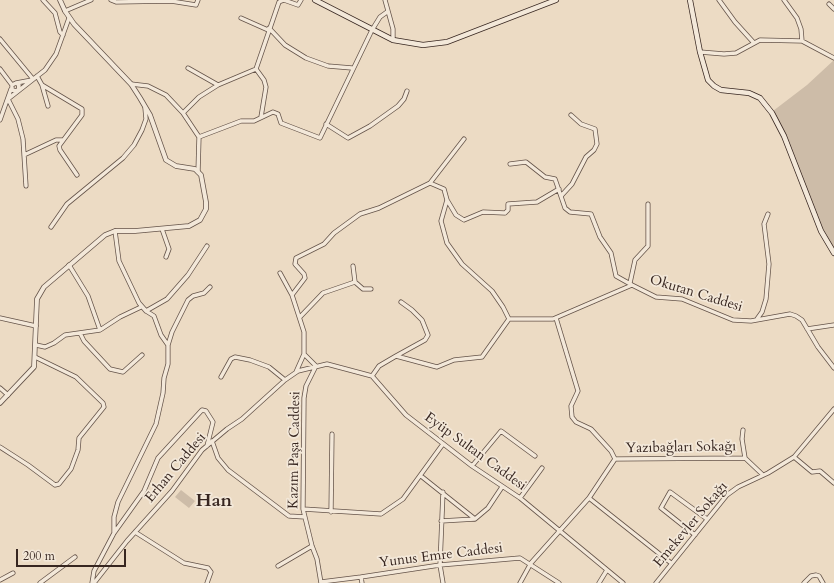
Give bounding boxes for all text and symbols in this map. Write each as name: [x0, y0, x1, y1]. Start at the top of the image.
street label: Okutan Caddesi: [648, 272, 744, 316]
street label: Kazım Paşa Caddesi: [286, 391, 304, 509]
street label: Eyüp Sultan Caddesi: [421, 409, 529, 495]
street label: Erhan Caddesi: [142, 430, 210, 506]
street label: Yazıbağları Sokağı: [626, 439, 736, 457]
street label: Emekevler Sokağı: [650, 479, 732, 571]
district label: Han: [196, 491, 232, 513]
street label: Yunus Emre Caddesi: [378, 540, 504, 572]
scale bar: [18, 541, 128, 567]
text: 200 m: [23, 548, 55, 564]

